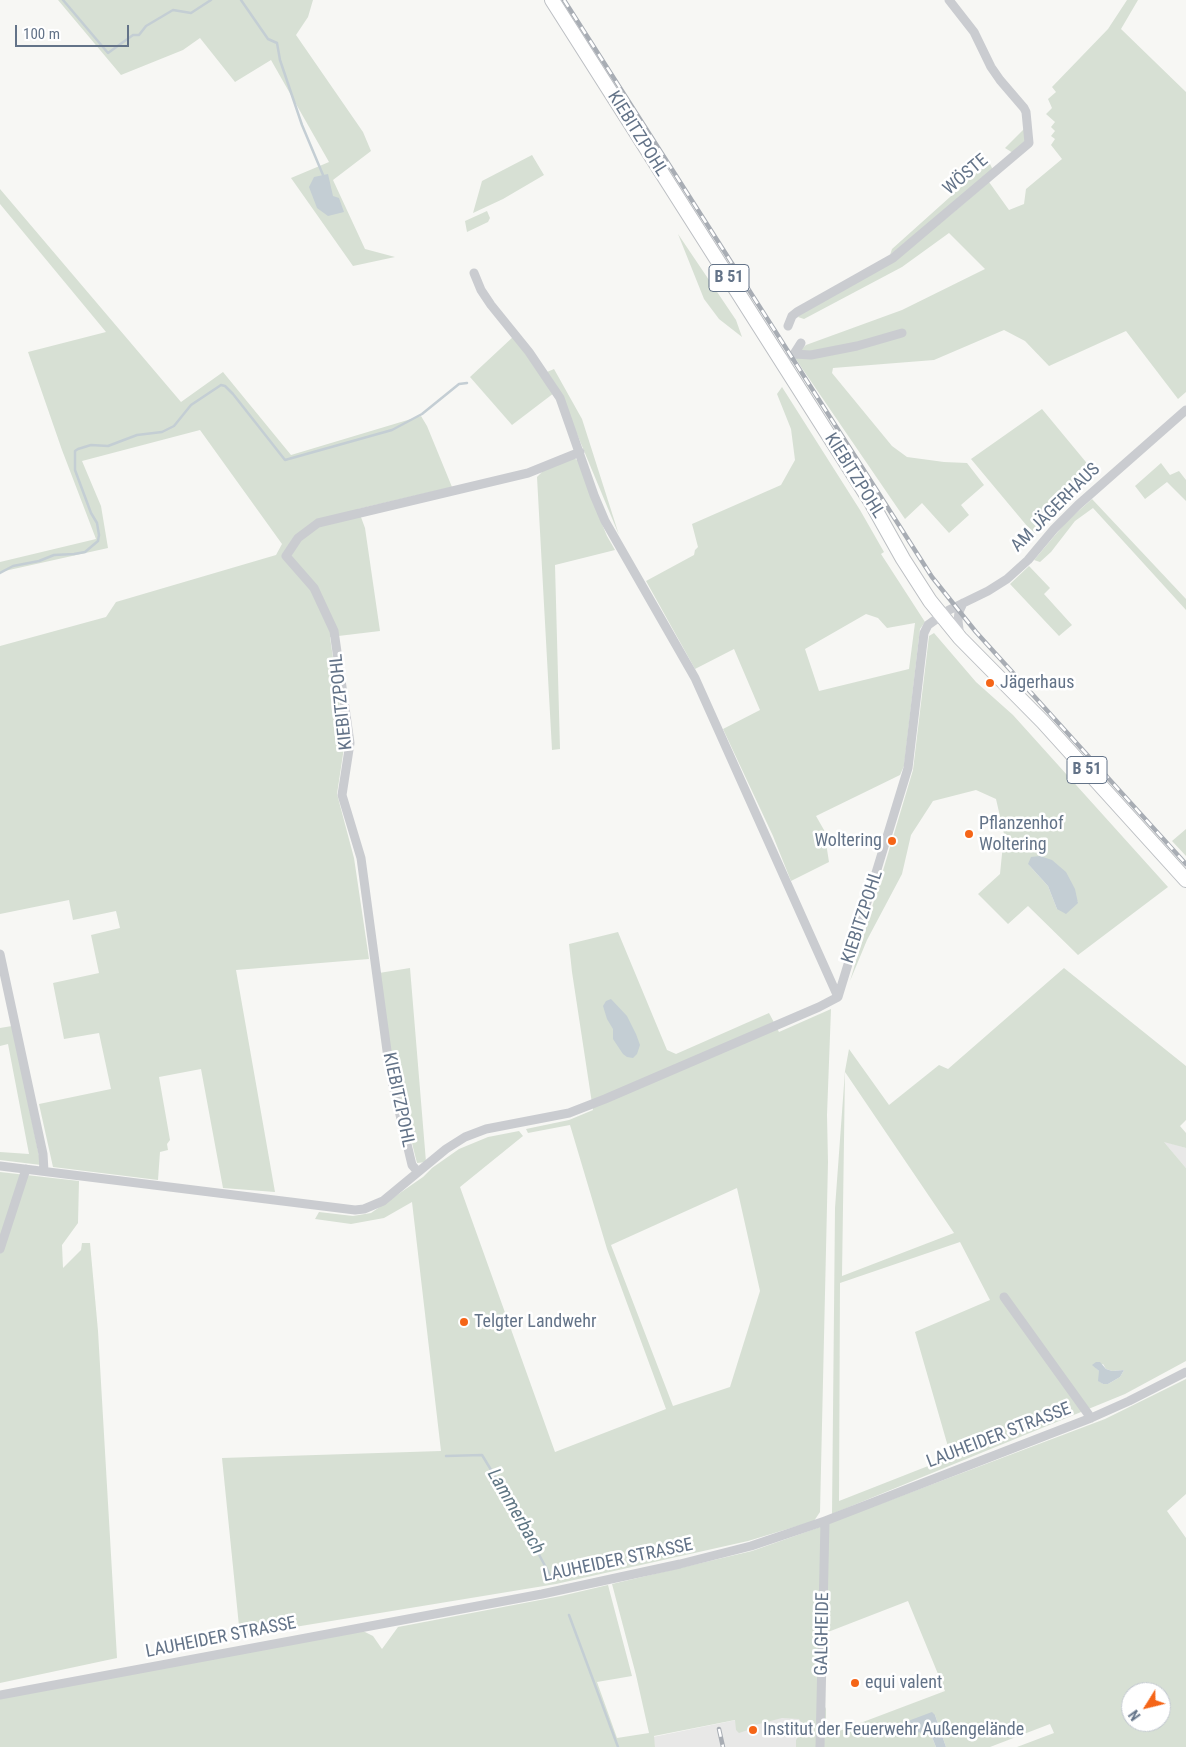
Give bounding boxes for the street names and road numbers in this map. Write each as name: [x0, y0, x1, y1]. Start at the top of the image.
street label: KIEBITZPOHL: [602, 87, 672, 181]
street label: WÖSTE: [939, 150, 993, 200]
road number: B 51: [709, 264, 749, 292]
street label: KIEBITZPOHL: [819, 429, 889, 523]
street label: AM JÄGERHAUS: [1007, 459, 1105, 557]
street label: KIEBITZPOHL: [326, 653, 358, 751]
road number: B 51: [1067, 756, 1107, 784]
street label: KIEBITZPOHL: [838, 868, 888, 966]
street label: KIEBITZPOHL: [377, 1050, 419, 1150]
street label: LAUHEIDER STRASSE: [924, 1399, 1074, 1473]
street label: LAUHEIDER STRASSE: [541, 1535, 695, 1587]
street label: GALGHEIDE: [811, 1592, 835, 1676]
street label: LAUHEIDER STRASSE: [144, 1613, 298, 1663]

